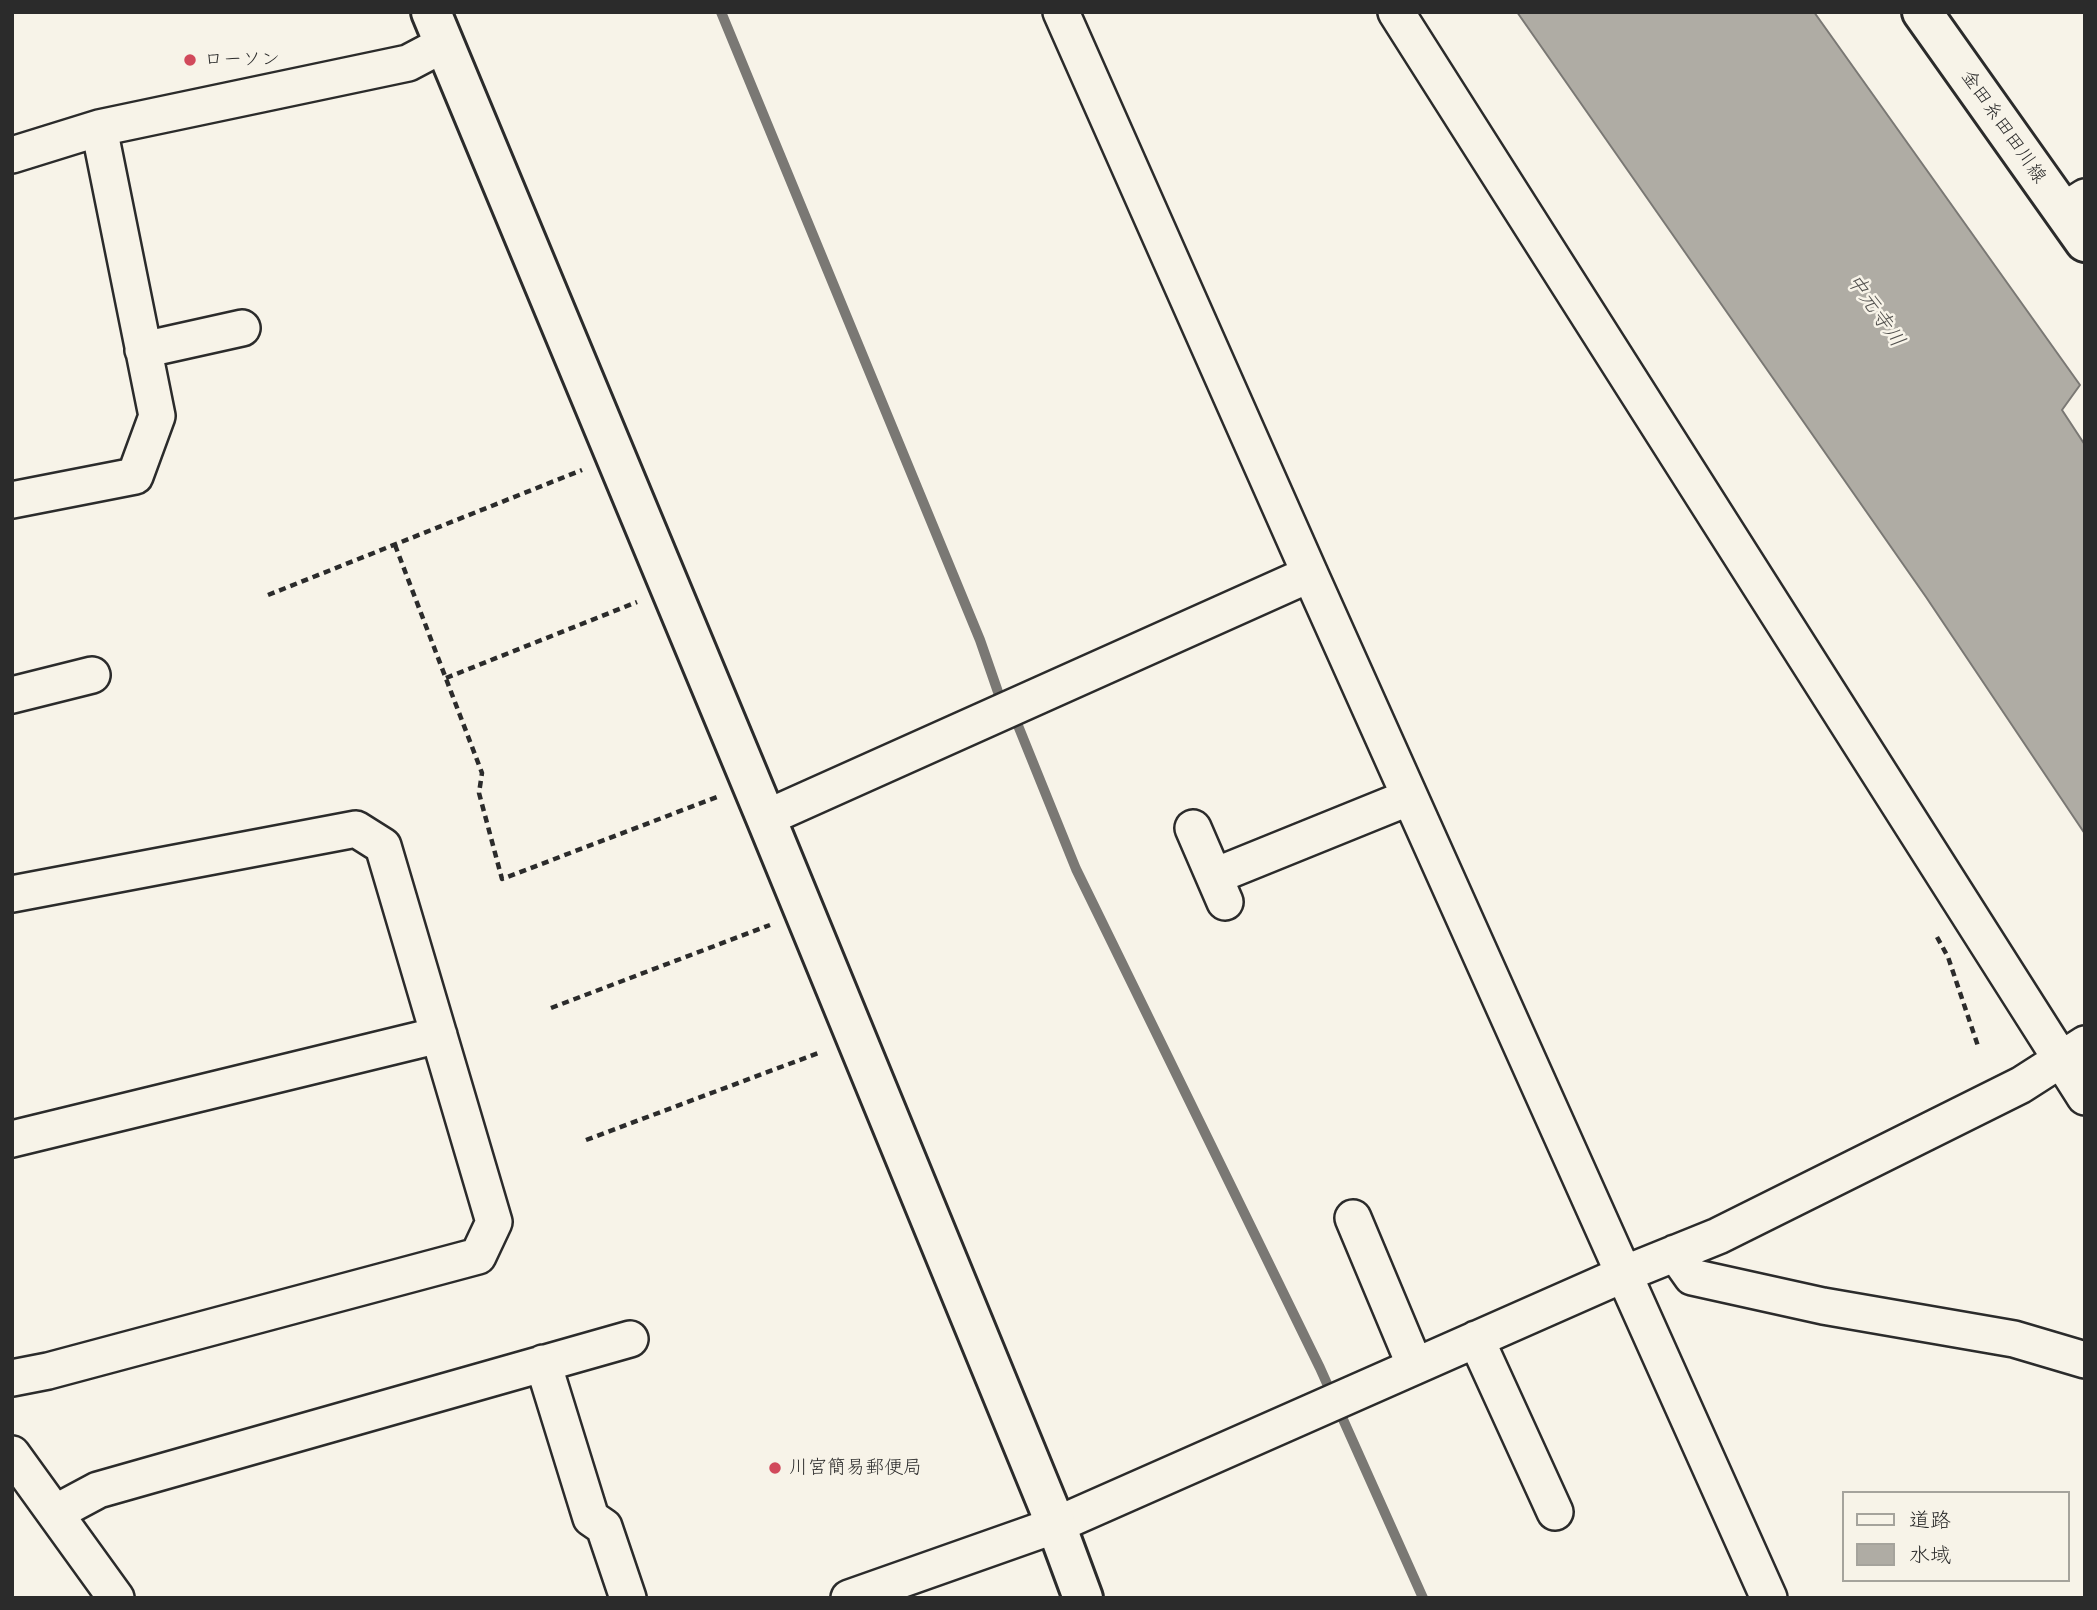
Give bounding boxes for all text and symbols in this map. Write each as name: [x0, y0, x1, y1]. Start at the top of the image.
place label: ローソン: [204, 49, 280, 71]
marker: ローソン: [182, 52, 198, 68]
street label: 金田糸田田川線: [1956, 66, 2050, 188]
water label: 中元寺川: [1841, 269, 1909, 353]
place label: 川宮簡易郵便局: [789, 1457, 922, 1479]
marker: 川宮簡易郵便局: [767, 1460, 783, 1476]
legend: [1842, 1491, 2069, 1582]
text: 道路: [1909, 1501, 1951, 1539]
text: 水域: [1909, 1536, 1951, 1574]

